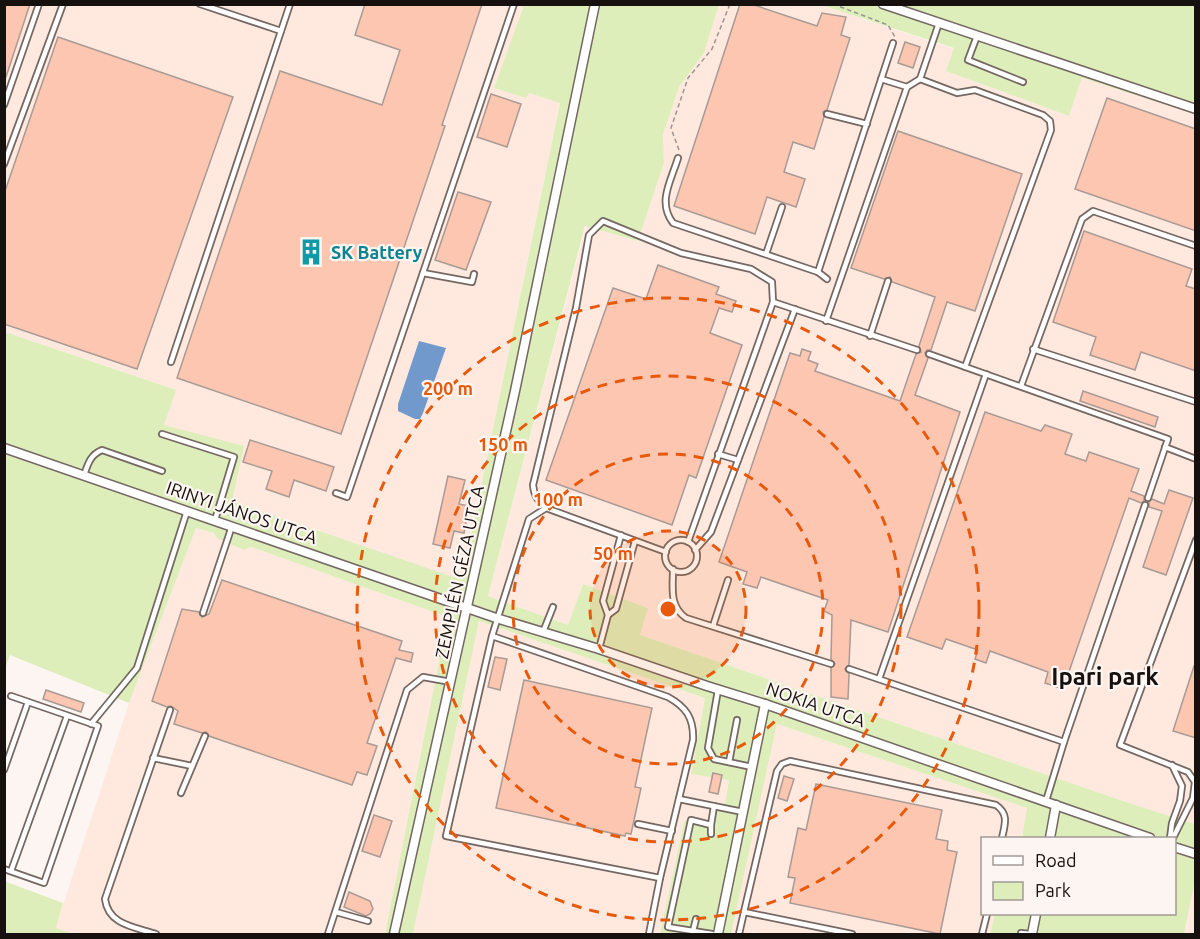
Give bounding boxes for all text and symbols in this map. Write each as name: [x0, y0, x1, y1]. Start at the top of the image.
building icon: SK Battery: [296, 237, 326, 267]
place label: SK Battery: [331, 242, 423, 262]
text: 200 m: [423, 378, 473, 398]
text: 150 m: [478, 434, 528, 454]
street label: IRINYI JÁNOS UTCA: [164, 476, 321, 547]
street label: ZEMPLÉN GÉZA UTCA: [430, 483, 487, 660]
text: 100 m: [533, 489, 583, 509]
text: 50 m: [593, 543, 633, 563]
centre of rings: [658, 599, 678, 619]
district label: Ipari park: [1051, 663, 1159, 690]
street label: NOKIA UTCA: [764, 678, 868, 730]
legend: [981, 837, 1176, 915]
text: Road: [1035, 850, 1077, 870]
text: Park: [1035, 880, 1071, 900]

